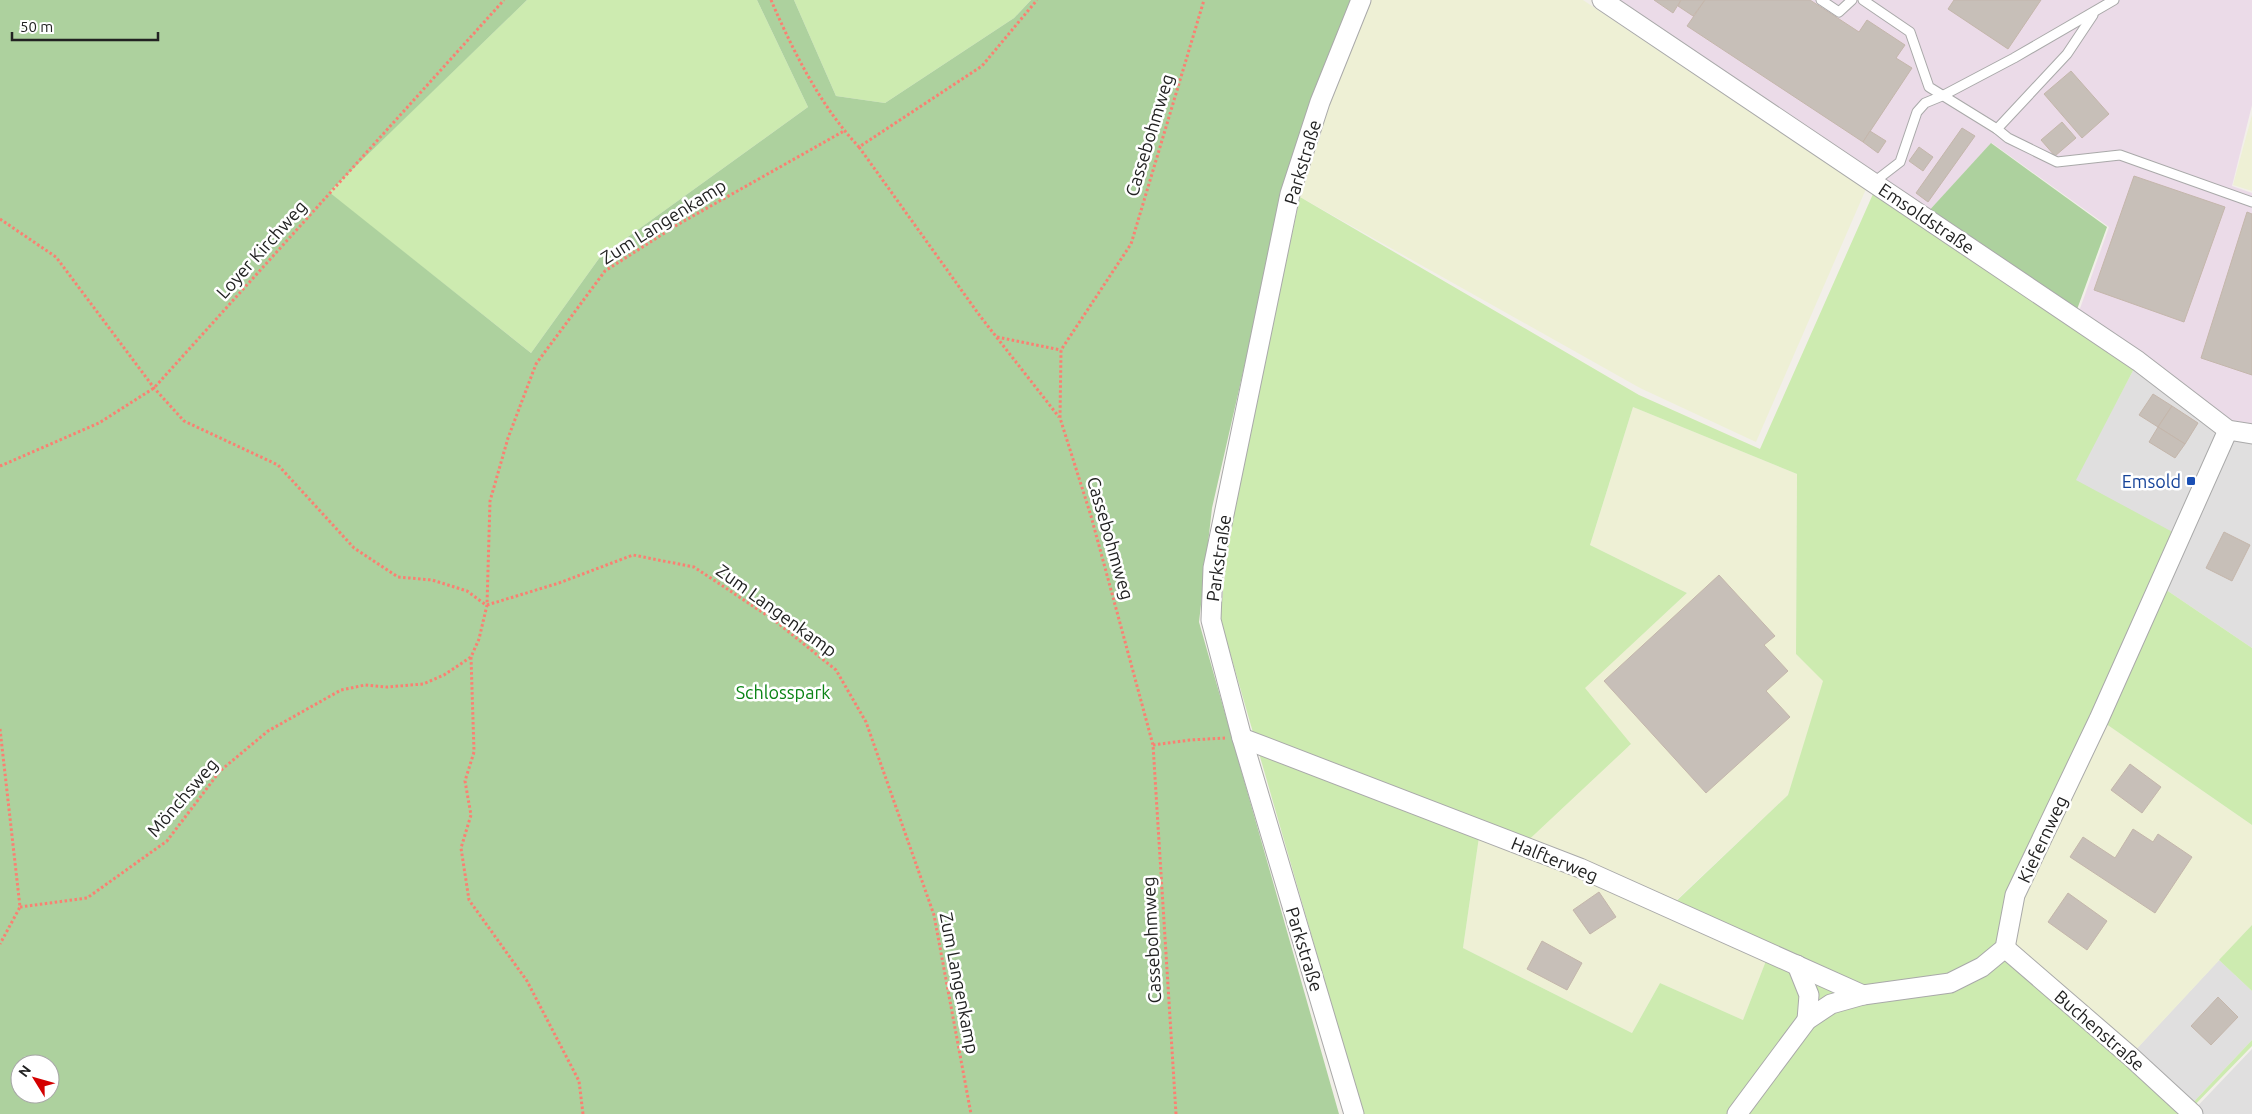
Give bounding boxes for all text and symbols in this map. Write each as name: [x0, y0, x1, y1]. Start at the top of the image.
scale bar: [12, 10, 159, 42]
text: 50 m: [20, 18, 53, 35]
street label: Cassebohmweg: [1121, 71, 1177, 199]
street label: Parkstraße: [1280, 117, 1324, 207]
street label: Zum Langenkamp: [597, 174, 729, 268]
street label: Emsoldstraße: [1875, 179, 1979, 257]
street label: Loyer Kirchweg: [212, 196, 310, 302]
place label: Emsold: [2122, 471, 2181, 491]
street label: Cassebohmweg: [1084, 474, 1138, 602]
marker: Emsold: [2185, 475, 2197, 487]
street label: Parkstraße: [1202, 513, 1234, 603]
street label: Zum Langenkamp: [713, 560, 841, 660]
park label: Schlosspark: [736, 682, 830, 702]
street label: Mönchsweg: [143, 754, 221, 840]
street label: Kiefernweg: [2013, 792, 2071, 886]
street label: Halfterweg: [1509, 833, 1601, 885]
street label: Cassebohmweg: [1138, 876, 1164, 1004]
street label: Parkstraße: [1283, 904, 1327, 994]
street label: Zum Langenkamp: [936, 911, 984, 1055]
street label: Buchenstraße: [2051, 986, 2149, 1074]
north arrow: [10, 1054, 60, 1104]
text: N: [15, 1062, 34, 1080]

